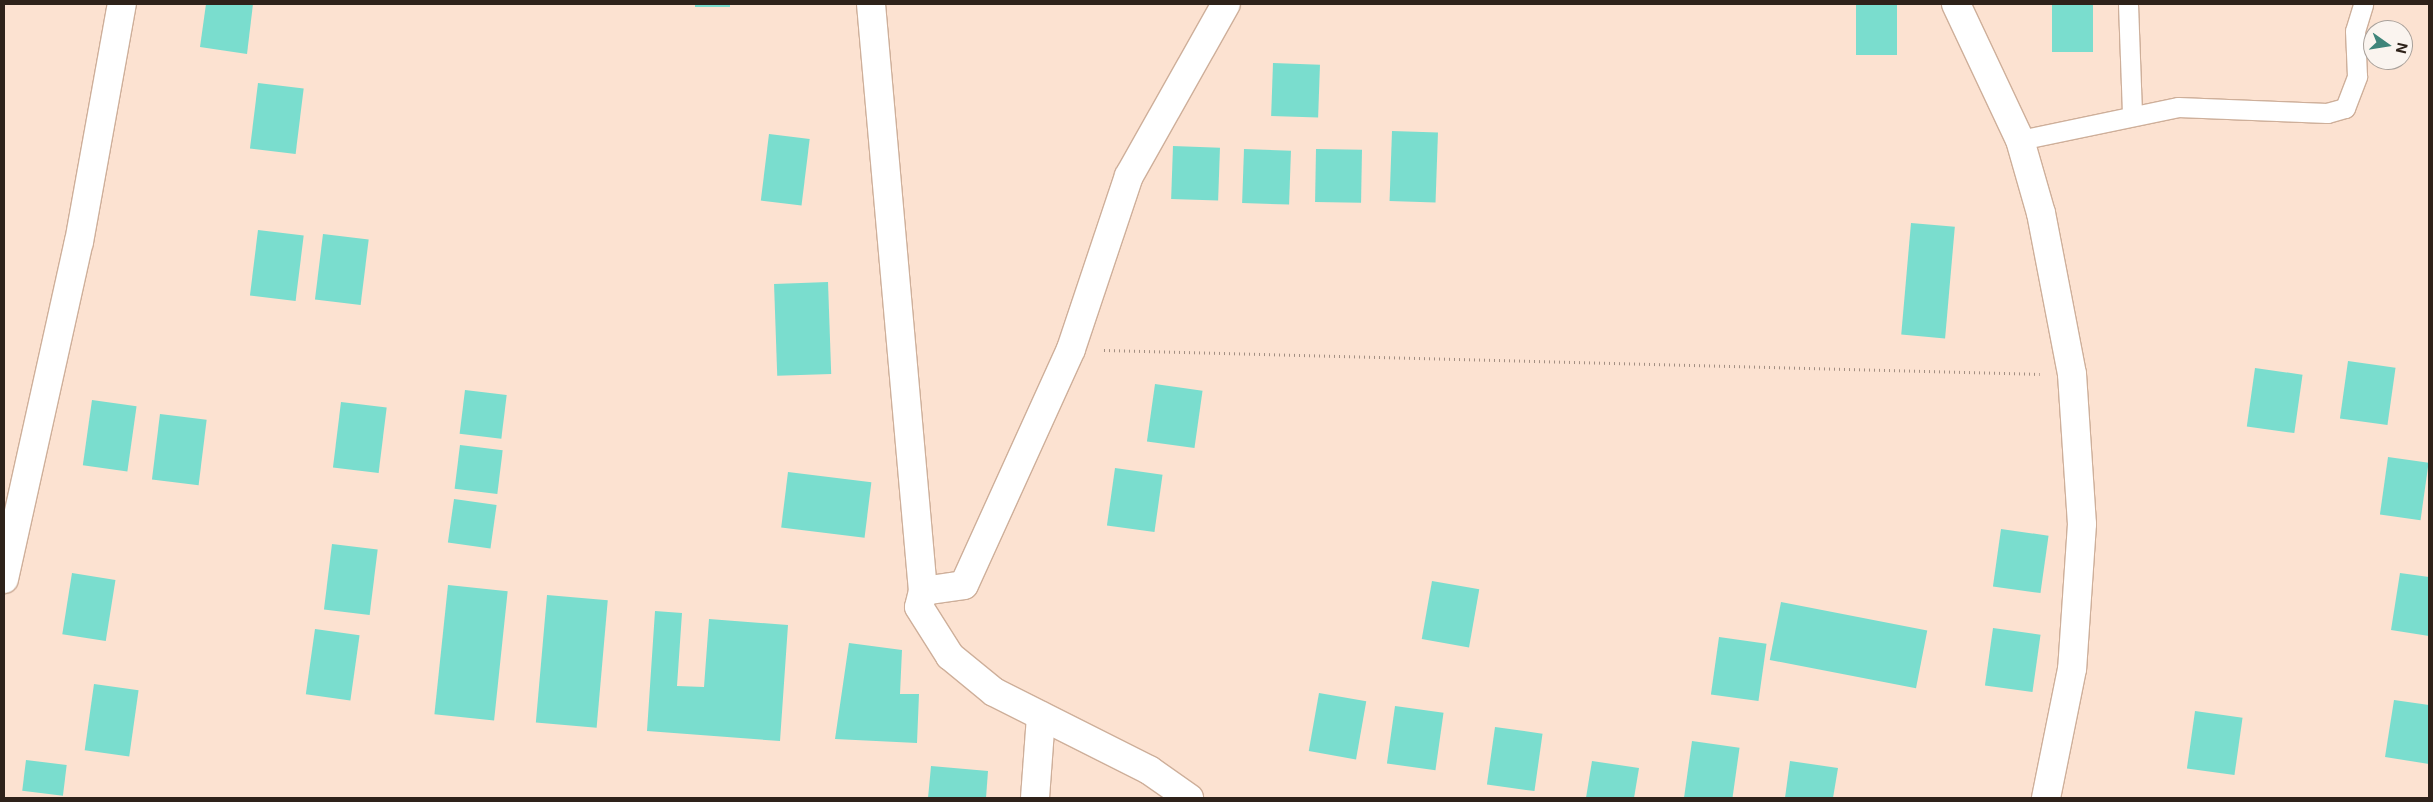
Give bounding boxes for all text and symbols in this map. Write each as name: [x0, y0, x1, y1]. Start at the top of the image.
north arrow: [2363, 20, 2413, 70]
text: N: [2393, 41, 2412, 55]

